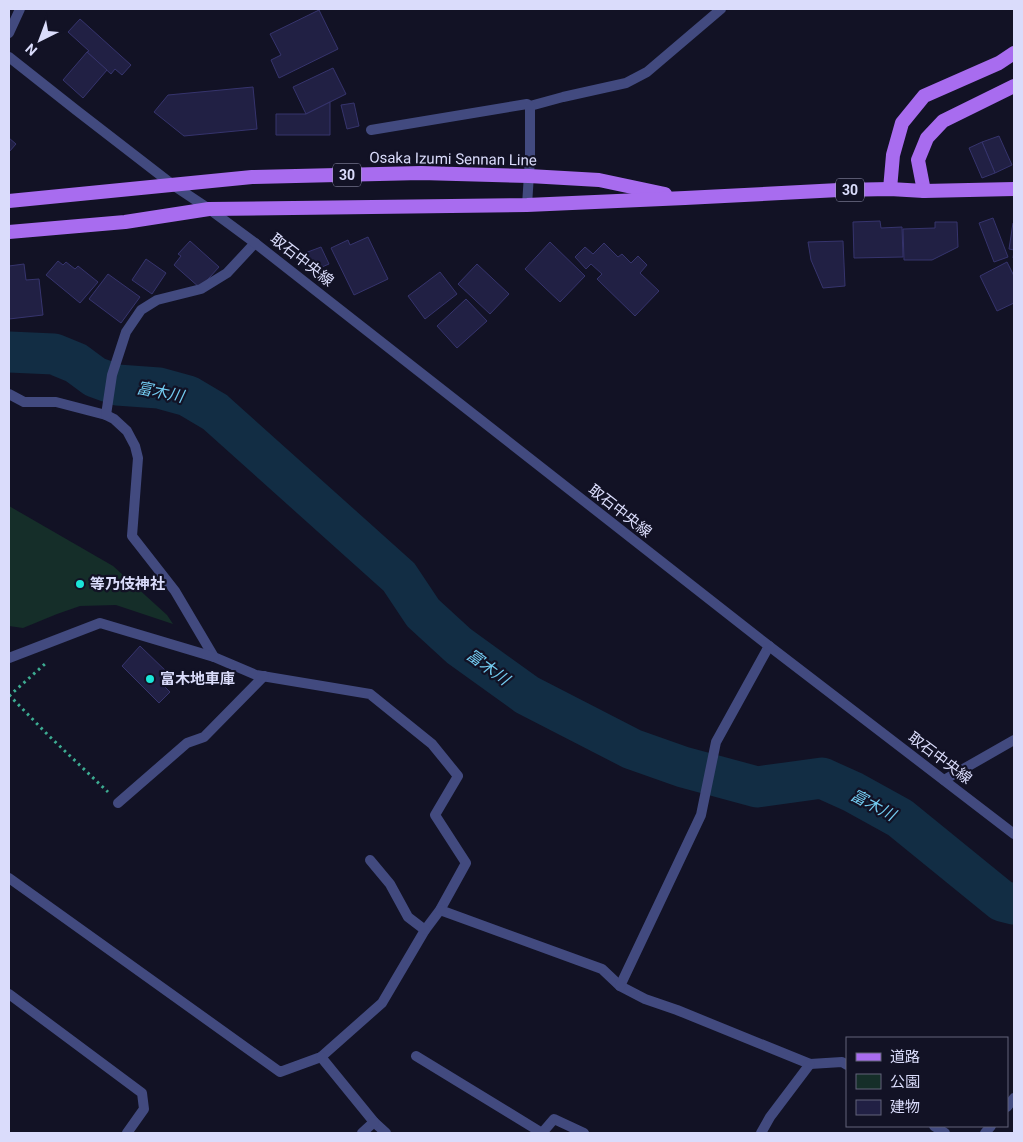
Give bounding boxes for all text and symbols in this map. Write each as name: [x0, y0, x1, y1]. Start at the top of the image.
north arrow: [15, 15, 65, 65]
text: N: [22, 40, 40, 59]
street label: Osaka Izumi Sennan Line: [369, 149, 537, 169]
road number: 30: [333, 164, 361, 186]
road number: 30: [836, 178, 864, 202]
street label: 取石中央線: [267, 230, 337, 290]
water label: 富木川: [135, 378, 187, 406]
street label: 取石中央線: [585, 481, 655, 541]
place label: 等乃伎神社: [90, 575, 165, 593]
marker: 等乃伎神社: [74, 578, 86, 590]
water label: 富木川: [463, 645, 515, 690]
place label: 富木地車庫: [160, 670, 235, 688]
marker: 富木地車庫: [144, 673, 156, 685]
street label: 取石中央線: [905, 728, 975, 788]
water label: 富木川: [847, 785, 900, 826]
legend: [846, 1037, 1008, 1127]
text: 道路: [890, 1048, 920, 1066]
text: 公園: [890, 1073, 920, 1091]
text: 建物: [890, 1098, 920, 1116]

